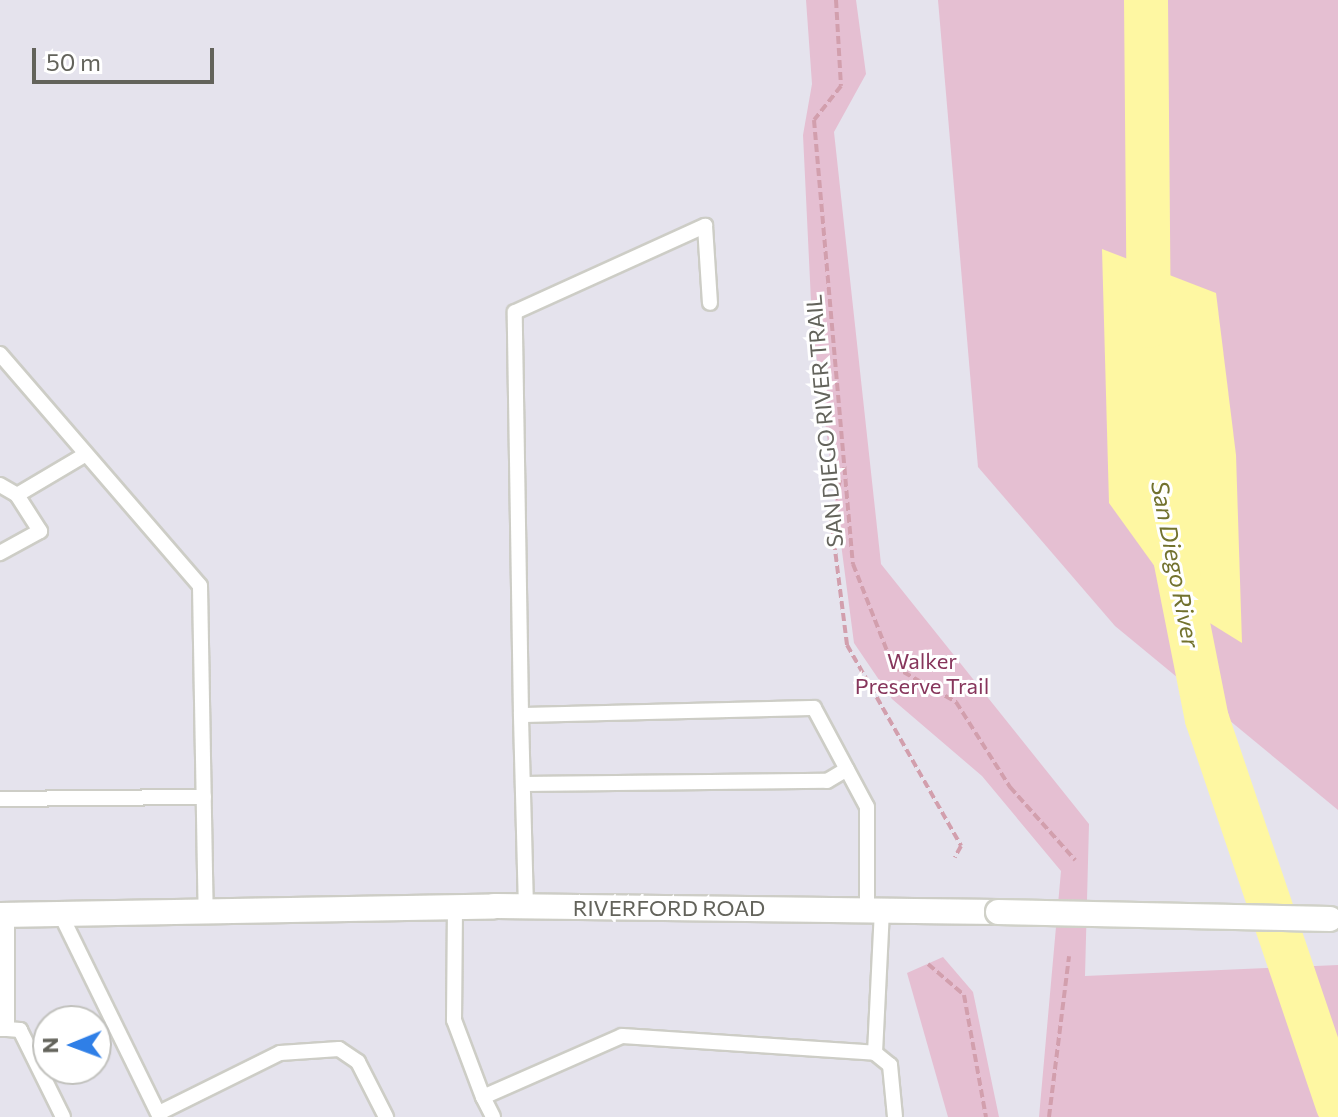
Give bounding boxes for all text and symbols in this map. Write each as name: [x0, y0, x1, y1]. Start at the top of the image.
scale bar: [36, 32, 218, 82]
text: 50 m: [46, 47, 101, 76]
street label: SAN DIEGO RIVER TRAIL: [800, 294, 848, 548]
water label: San Diego River: [1146, 478, 1206, 650]
park label: Walker Preserve Trail: [855, 647, 989, 698]
street label: RIVERFORD ROAD: [573, 895, 765, 921]
north arrow: [32, 1005, 112, 1085]
text: N: [36, 1037, 63, 1054]

